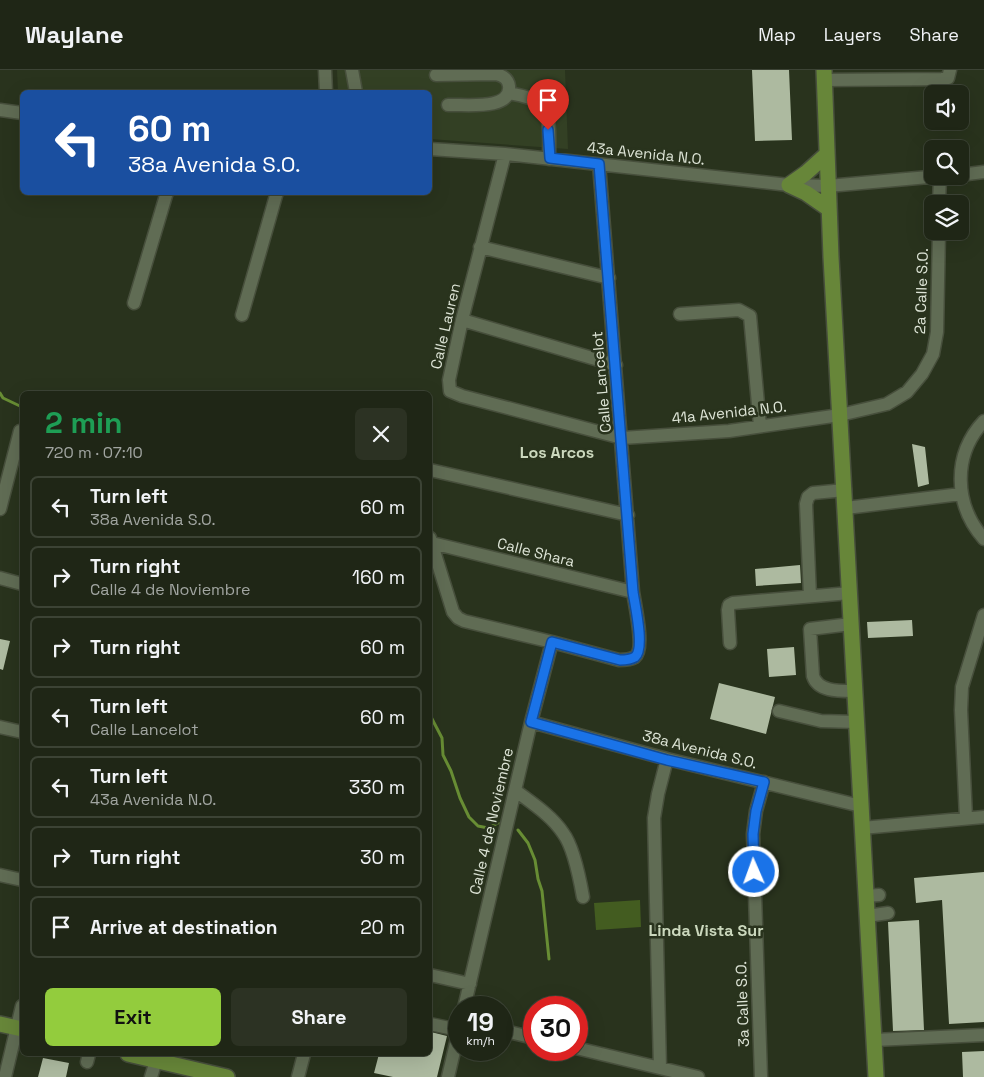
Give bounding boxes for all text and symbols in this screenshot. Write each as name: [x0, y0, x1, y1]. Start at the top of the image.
text: Waylane: [25, 19, 124, 50]
text: Map: [758, 23, 796, 46]
text: Layers: [824, 23, 881, 46]
text: Share: [909, 23, 959, 46]
pin: [527, 79, 569, 130]
map controls: [924, 85, 969, 240]
button: sound: [924, 85, 969, 130]
icon: arrive: [534, 86, 562, 114]
text: 60 m: [128, 107, 211, 151]
icon: left: [45, 110, 110, 175]
street label: 43a Avenida N.O.: [586, 137, 706, 169]
button: search: [924, 140, 969, 185]
text: 38a Avenida S.O.: [128, 150, 301, 178]
button: layers: [924, 195, 969, 240]
street label: 2a Calle S.O.: [910, 248, 932, 334]
street label: Calle Lauren: [426, 281, 464, 371]
street label: Calle Lancelot: [587, 330, 615, 434]
street label: 41a Avenida N.O.: [671, 397, 787, 427]
text: 2 min: [45, 403, 123, 442]
button: close: [355, 408, 407, 460]
text: 720 m · 07:10: [45, 442, 143, 463]
district label: Los Arcos: [520, 442, 594, 463]
text: Turn left: [90, 484, 168, 509]
icon: left: [47, 493, 75, 521]
text: 60 m: [360, 495, 405, 520]
text: 38a Avenida S.O.: [90, 509, 216, 530]
street label: Calle Shara: [495, 533, 577, 571]
text: Turn right: [90, 554, 180, 579]
icon: right: [47, 563, 75, 591]
text: 160 m: [352, 565, 405, 590]
text: Calle 4 de Noviembre: [90, 579, 250, 600]
icon: right: [47, 633, 75, 661]
text: Turn right: [90, 635, 180, 660]
text: 60 m: [360, 635, 405, 660]
text: Turn left: [90, 694, 168, 719]
icon: left: [47, 703, 75, 731]
text: 60 m: [360, 705, 405, 730]
text: Calle Lancelot: [90, 719, 199, 740]
street label: 38a Avenida S.O.: [641, 726, 759, 772]
street label: Calle 4 de Noviembre: [465, 745, 517, 896]
text: Turn left: [90, 764, 168, 789]
icon: left: [47, 773, 75, 801]
text: 330 m: [349, 775, 405, 800]
text: 43a Avenida N.O.: [90, 789, 216, 810]
icon: right: [47, 843, 75, 871]
text: Turn right: [90, 845, 180, 870]
text: 30 m: [360, 845, 405, 870]
position arrow: [727, 845, 779, 897]
icon: arrive: [47, 913, 75, 941]
text: Arrive at destination: [90, 915, 278, 940]
text: 20 m: [360, 915, 405, 940]
district label: Linda Vista Sur: [649, 920, 763, 941]
street label: 3a Calle S.O.: [731, 961, 753, 1047]
button: Exit: [45, 988, 221, 1046]
button: Share: [231, 988, 407, 1046]
speed limit sign: 30: [523, 996, 588, 1061]
text: 19: [467, 1006, 494, 1038]
text: km/h: [466, 1033, 495, 1049]

